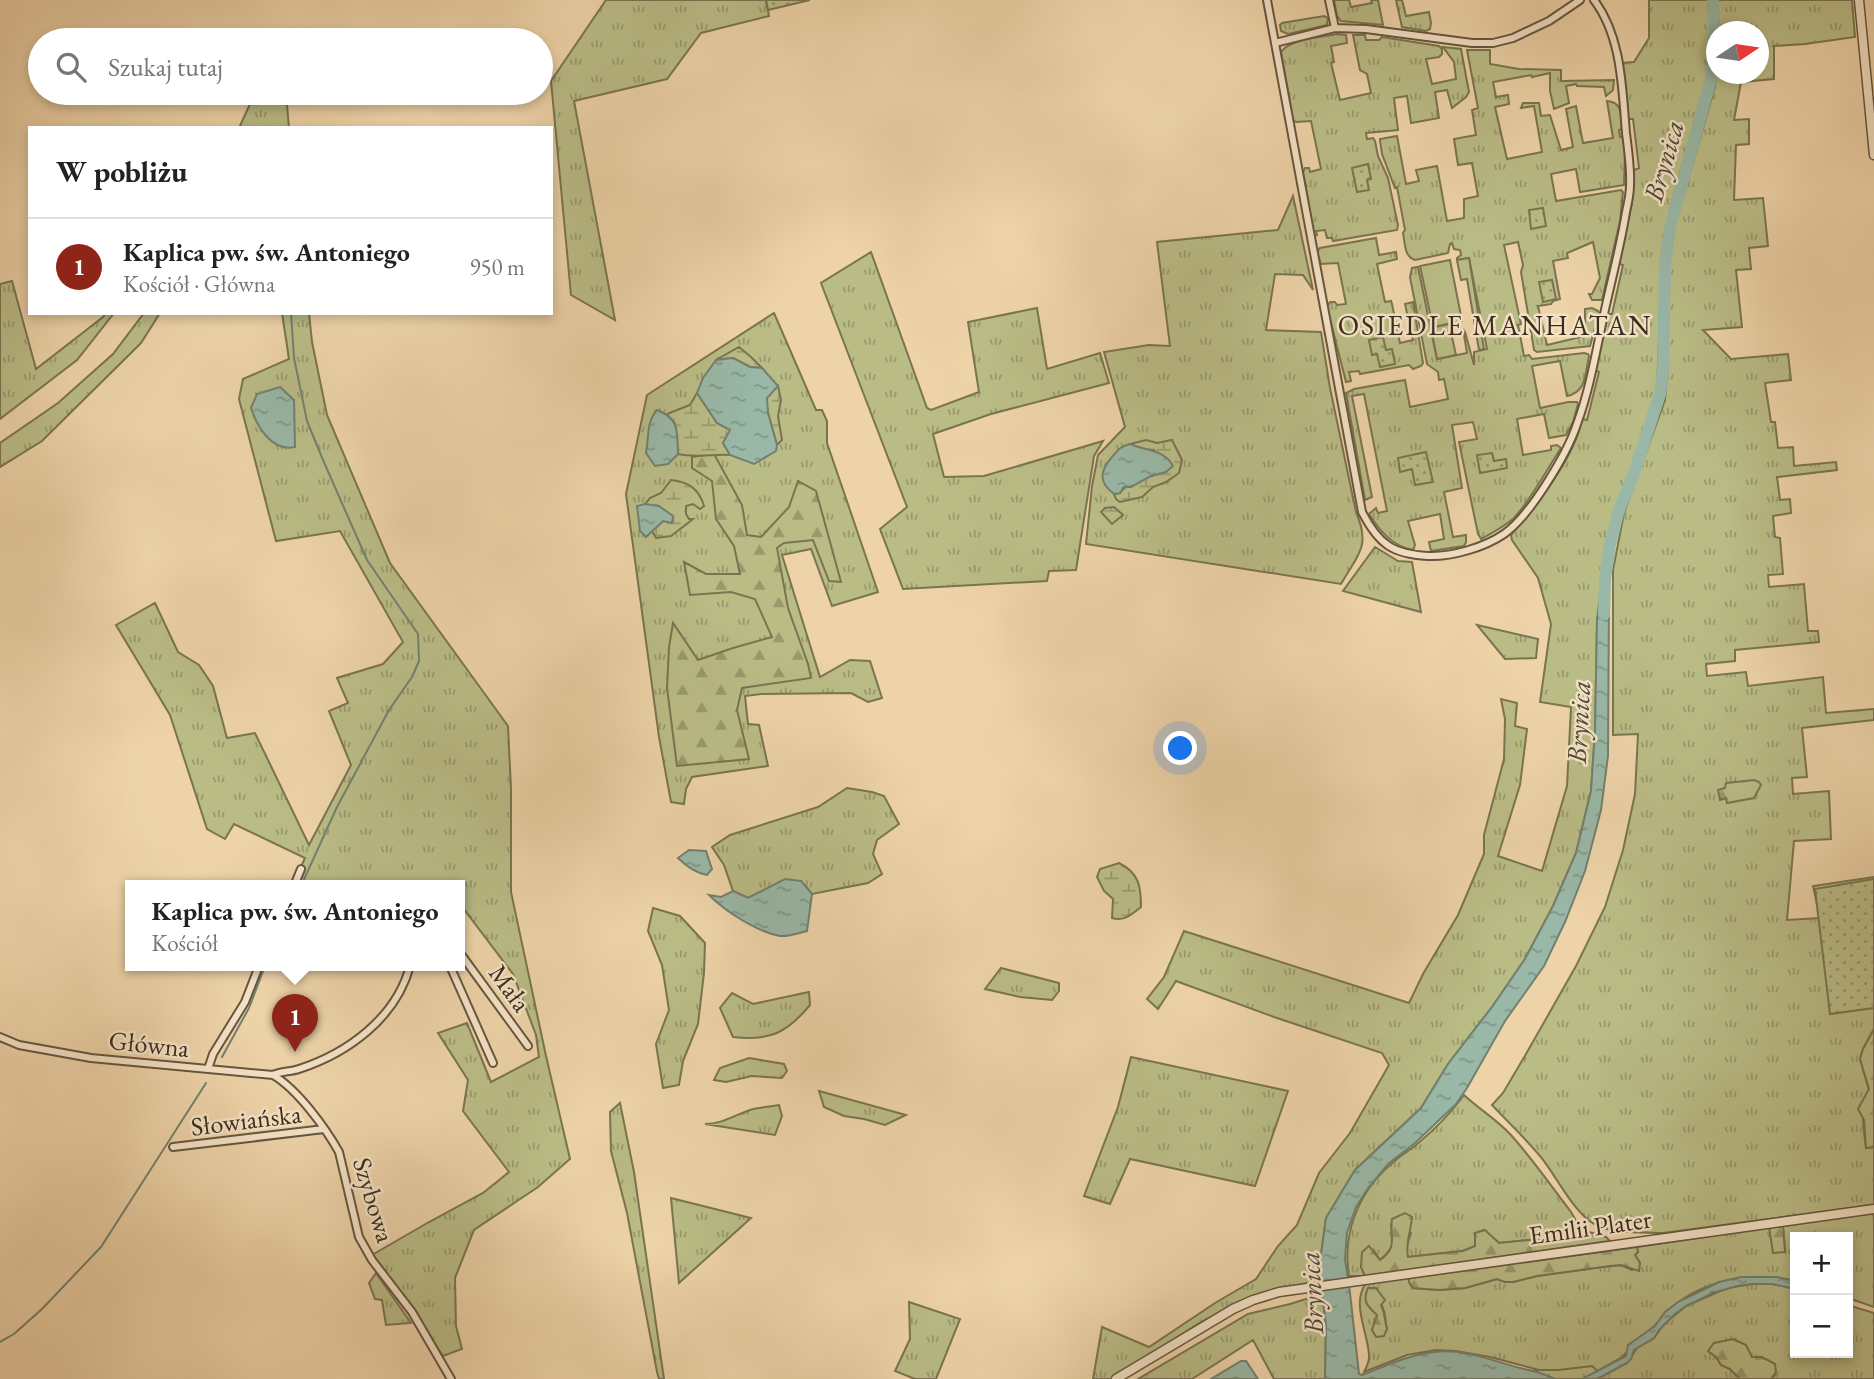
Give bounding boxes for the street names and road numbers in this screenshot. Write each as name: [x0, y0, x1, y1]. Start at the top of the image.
street label: Mała: [481, 957, 539, 1019]
street label: Główna: [107, 1023, 191, 1065]
street label: Słowiańska: [189, 1096, 304, 1144]
street label: Szybowa: [345, 1153, 403, 1247]
street label: Emilii Plater: [1527, 1202, 1654, 1252]

